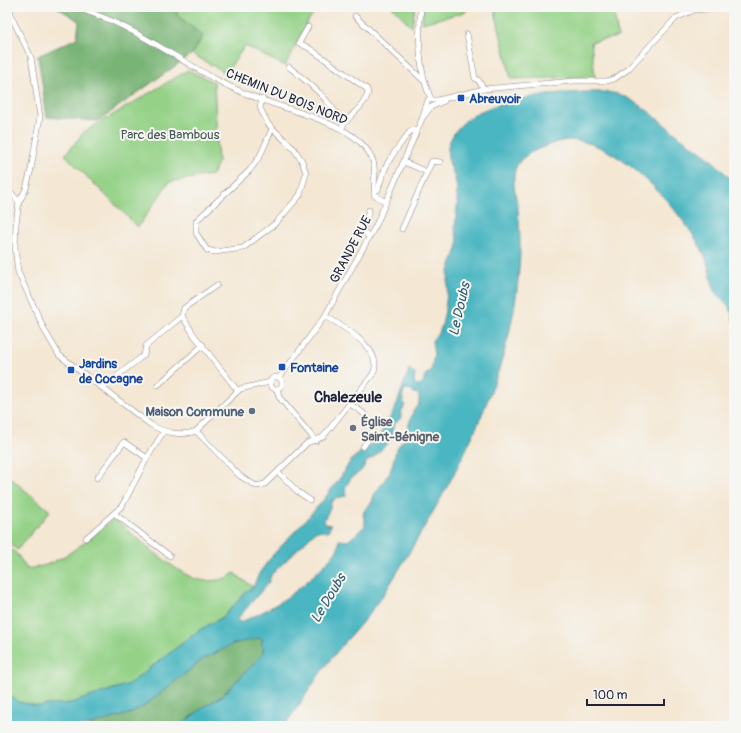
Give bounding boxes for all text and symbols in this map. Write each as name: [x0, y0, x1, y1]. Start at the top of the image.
street label: CHEMIN DU BOIS NORD: [224, 65, 350, 129]
place label: Abreuvoir: [469, 91, 521, 107]
marker: Abreuvoir: [456, 93, 466, 103]
park label: Parc des Bambous: [121, 127, 220, 143]
street label: GRANDE RUE: [326, 213, 375, 286]
water label: Le Doubs: [445, 279, 474, 337]
place label: Jardins de Cocagne: [79, 356, 143, 387]
place label: Fontaine: [290, 360, 339, 376]
marker: Fontaine: [277, 362, 287, 372]
marker: Jardins de Cocagne: [66, 365, 76, 375]
district label: Chalezeule: [314, 388, 383, 407]
place label: Maison Commune: [145, 404, 245, 420]
marker: Maison Commune: [247, 406, 257, 416]
place label: Église Saint-Bénigne: [361, 414, 440, 445]
marker: Église Saint-Bénigne: [348, 423, 358, 433]
water label: Le Doubs: [307, 569, 351, 626]
scale bar: [587, 681, 664, 707]
text: 100 m: [593, 688, 628, 703]

